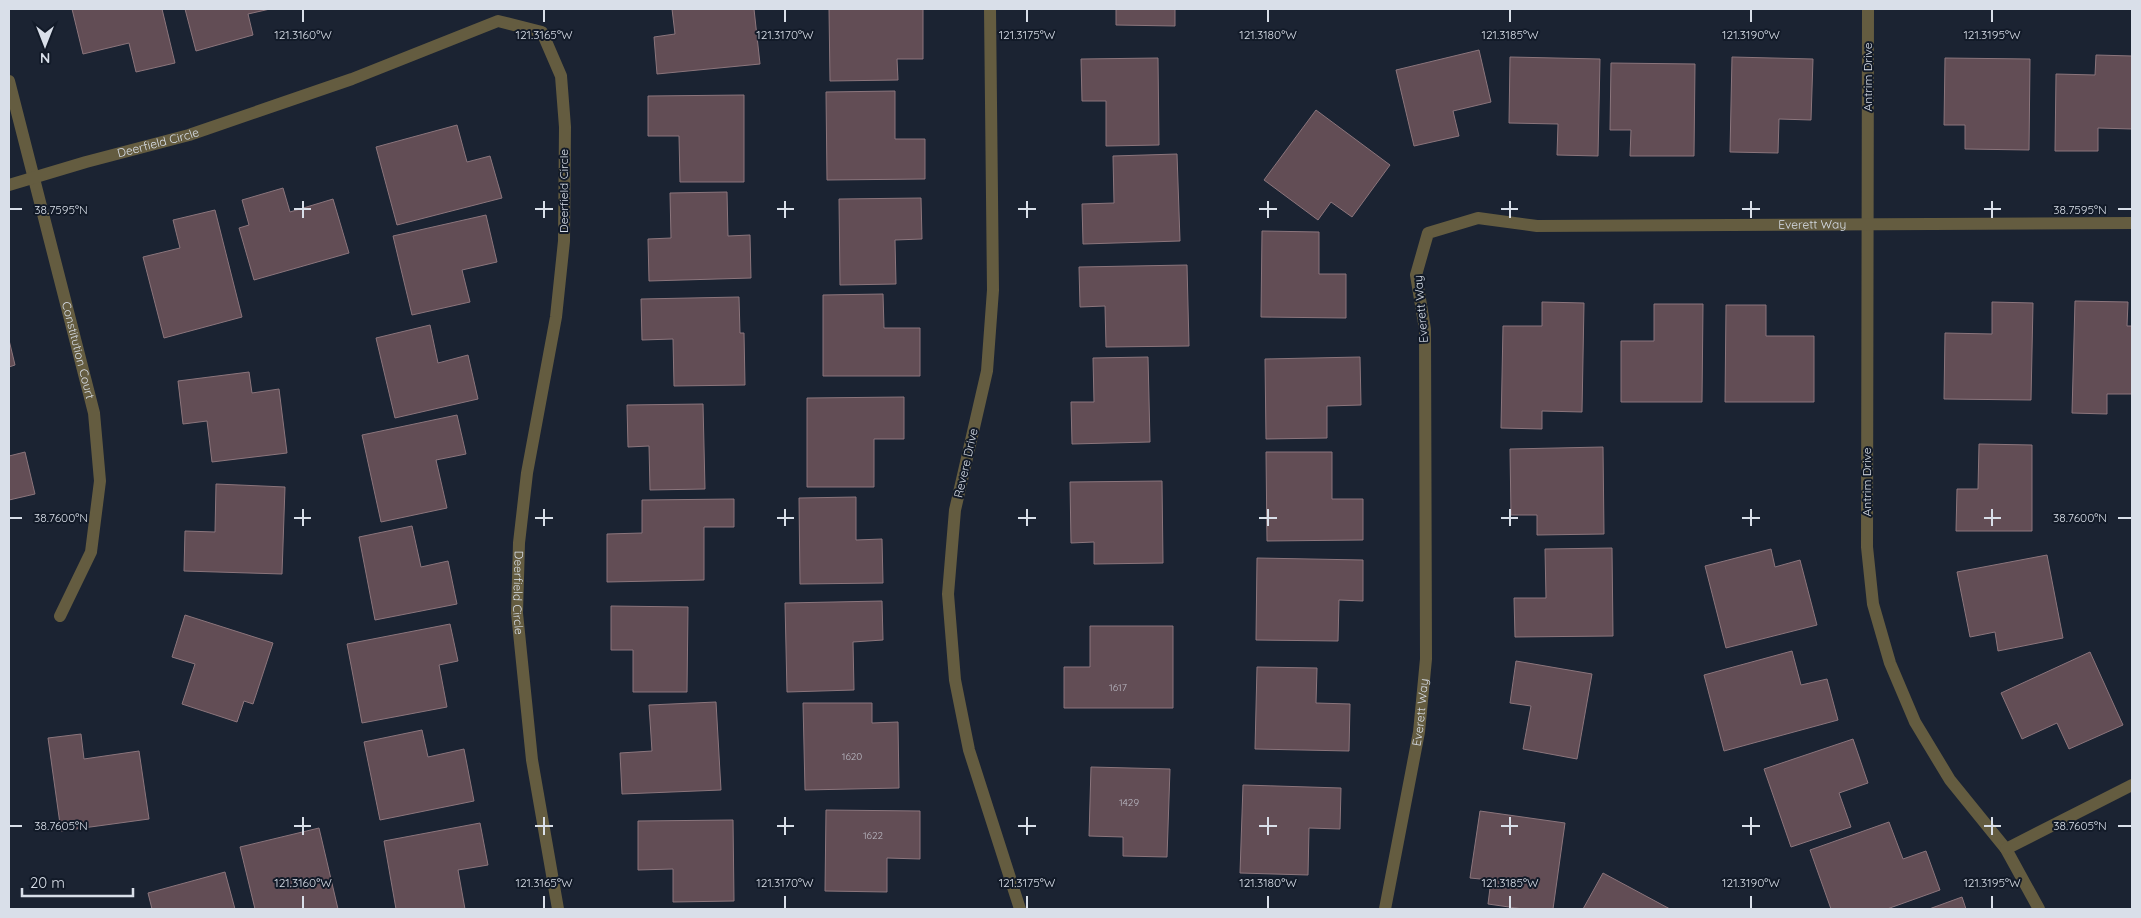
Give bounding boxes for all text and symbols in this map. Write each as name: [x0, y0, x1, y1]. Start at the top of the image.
north arrow: [20, 20, 70, 70]
text: 121.3160°W: [274, 27, 332, 42]
text: 121.3165°W: [515, 27, 573, 42]
text: 121.3170°W: [756, 27, 814, 42]
text: 121.3175°W: [999, 27, 1056, 42]
text: 121.3180°W: [1239, 27, 1297, 42]
text: 121.3185°W: [1481, 27, 1539, 42]
text: 121.3190°W: [1722, 27, 1780, 42]
text: 121.3195°W: [1963, 27, 2021, 42]
street label: Antrim Drive: [1860, 42, 1875, 112]
text: N: [40, 49, 50, 67]
street label: Deerfield Circle: [115, 124, 201, 161]
street label: Deerfield Circle: [556, 149, 571, 233]
text: 38.7595°N: [34, 202, 88, 217]
text: 38.7595°N: [2053, 202, 2107, 217]
street label: Everett Way: [1778, 216, 1846, 232]
street label: Everett Way: [1410, 275, 1431, 343]
street label: Constitution Court: [59, 300, 98, 400]
street label: Revere Drive: [950, 426, 981, 499]
street label: Antrim Drive: [1859, 447, 1874, 517]
text: 38.7600°N: [34, 510, 88, 525]
text: 38.7600°N: [2053, 510, 2107, 525]
street label: Deerfield Circle: [510, 550, 527, 636]
street label: Everett Way: [1408, 678, 1431, 747]
house number: 1617: [1109, 681, 1127, 694]
house number: 1620: [842, 750, 862, 763]
house number: 1429: [1119, 796, 1139, 809]
text: 38.7605°N: [34, 818, 88, 833]
text: 38.7605°N: [2053, 818, 2107, 833]
house number: 1622: [863, 829, 884, 842]
scale bar: [22, 866, 134, 898]
text: 20 m: [30, 873, 65, 892]
text: 121.3160°W: [274, 875, 332, 890]
text: 121.3165°W: [515, 875, 573, 890]
text: 121.3170°W: [756, 875, 814, 890]
text: 121.3175°W: [999, 875, 1056, 890]
text: 121.3180°W: [1239, 875, 1297, 890]
text: 121.3185°W: [1481, 875, 1539, 890]
text: 121.3190°W: [1722, 875, 1780, 890]
text: 121.3195°W: [1963, 875, 2021, 890]

